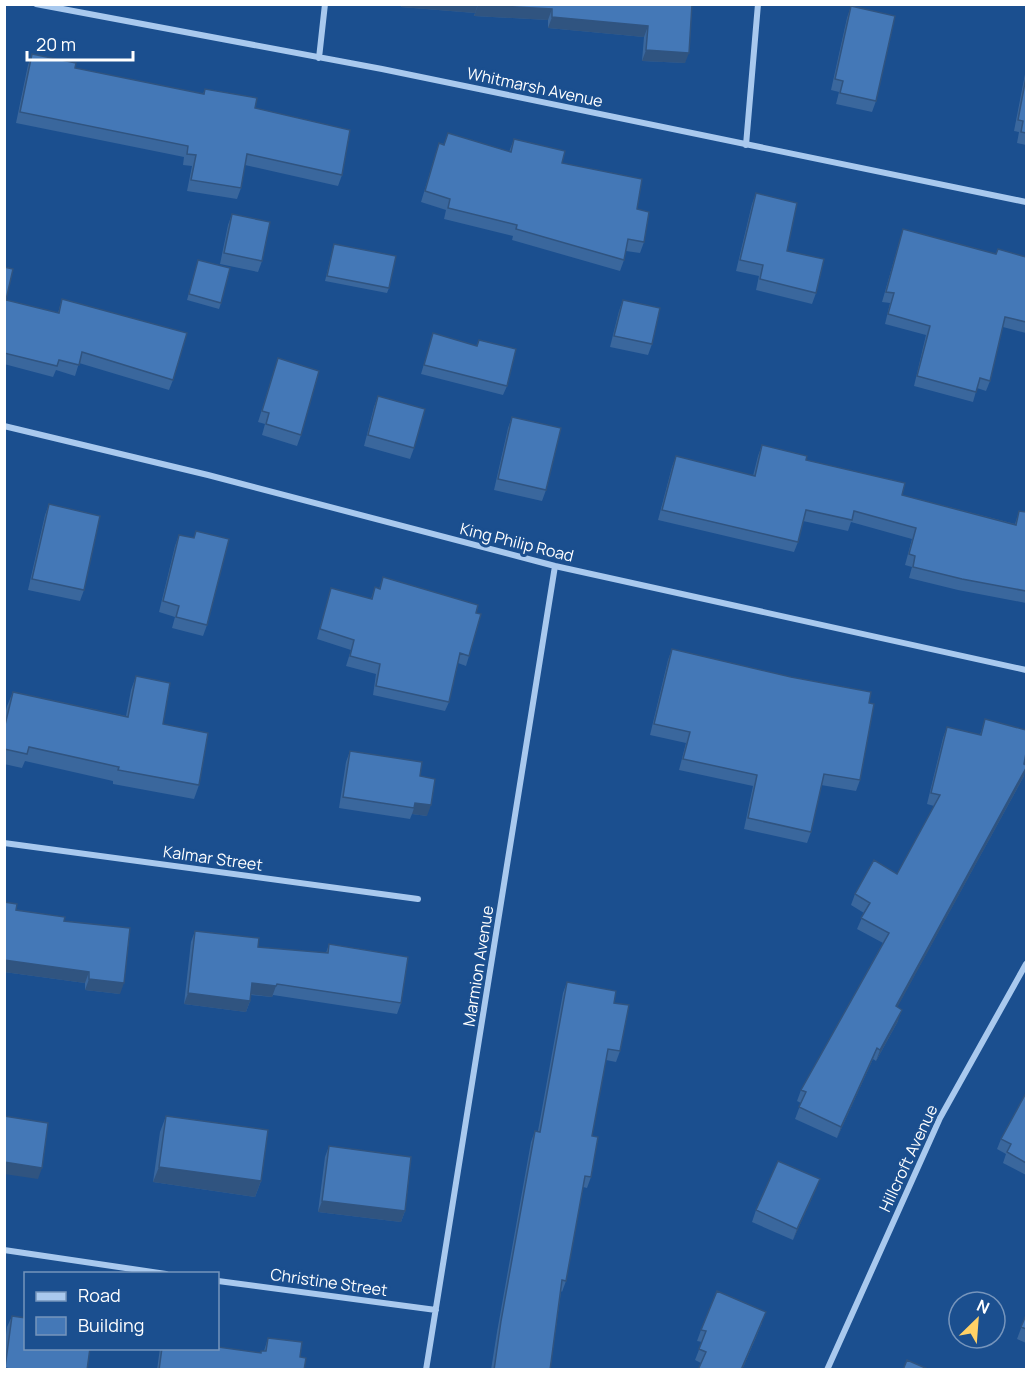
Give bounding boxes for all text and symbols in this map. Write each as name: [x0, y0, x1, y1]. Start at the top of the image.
scale bar: [27, 24, 134, 62]
text: 20 m: [36, 32, 76, 56]
street label: Whitmarsh Avenue: [465, 62, 605, 112]
street label: King Philip Road: [458, 517, 576, 567]
street label: Kalmar Street: [162, 840, 264, 876]
street label: Marmion Avenue: [458, 904, 498, 1028]
street label: Hillcroft Avenue: [873, 1101, 943, 1215]
street label: Christine Street: [269, 1263, 389, 1301]
legend: [24, 1272, 219, 1350]
text: Road: [78, 1283, 121, 1307]
north arrow: [947, 1290, 1007, 1350]
text: N: [973, 1294, 993, 1319]
text: Building: [78, 1313, 144, 1337]

